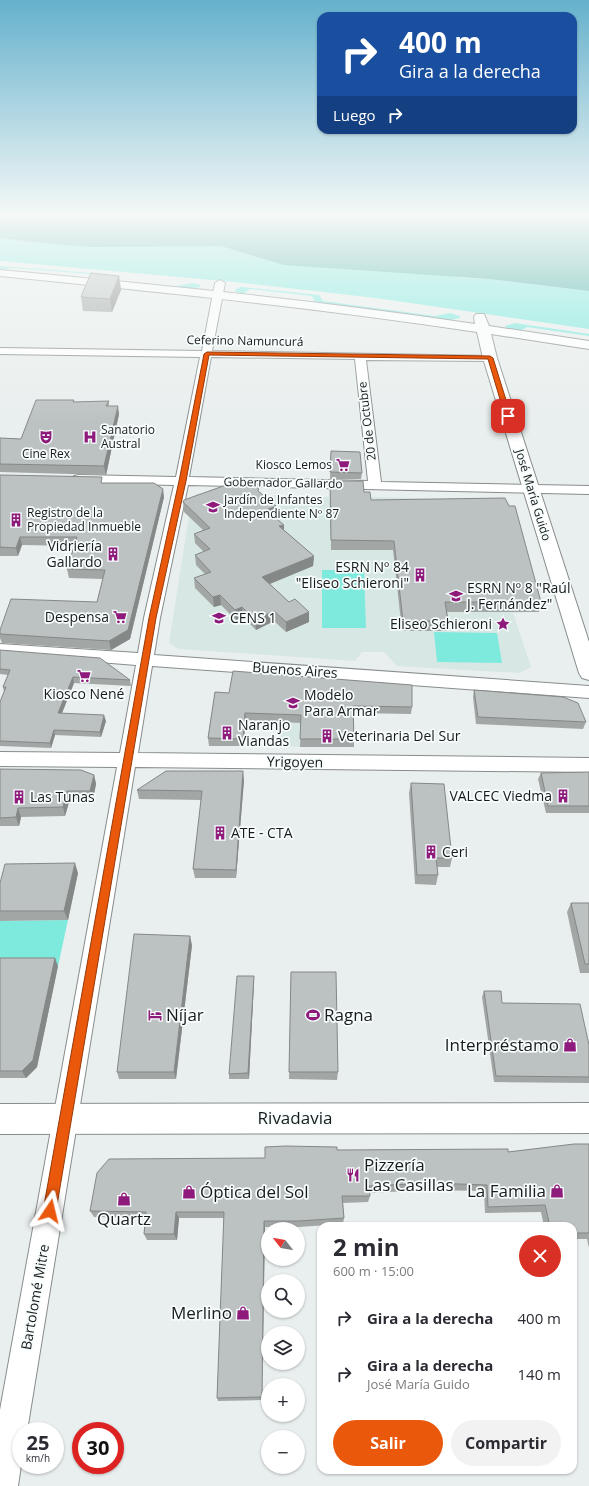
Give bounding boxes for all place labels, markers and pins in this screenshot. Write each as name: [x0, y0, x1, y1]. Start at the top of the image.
pin: [491, 399, 525, 433]
place label: Sanatorio Austral: [101, 421, 155, 452]
theatre icon: Cine Rex: [38, 429, 54, 445]
hospital icon: Sanatorio Austral: [82, 429, 98, 445]
place label: Cine Rex: [22, 445, 71, 462]
place label: Kiosco Lemos: [256, 456, 332, 473]
supermarket icon: Kiosco Lemos: [335, 457, 351, 473]
place label: Jardín de Infantes Independiente Nº 87: [223, 491, 339, 522]
school or university icon: Jardín de Infantes Independiente Nº 87: [205, 499, 221, 515]
place label: Registro de la Propiedad Inmueble: [27, 504, 141, 535]
building icon: Registro de la Propiedad Inmueble: [8, 512, 24, 528]
place label: Vidriería Gallardo: [46, 536, 102, 571]
building icon: Vidriería Gallardo: [105, 546, 121, 562]
place label: ESRN Nº 84 "Eliseo Schieroni": [296, 557, 409, 592]
building icon: ESRN Nº 84 "Eliseo Schieroni": [412, 567, 428, 583]
place label: ESRN Nº 8 "Raúl J. Fernández": [465, 578, 570, 613]
school or university icon: ESRN Nº 8 "Raúl J. Fernández": [448, 588, 464, 604]
place label: Despensa: [45, 607, 109, 626]
place label: CENS 1: [230, 608, 276, 627]
supermarket icon: Despensa: [112, 609, 128, 625]
school or university icon: CENS 1: [211, 610, 227, 626]
place label: Eliseo Schieroni: [390, 614, 492, 633]
place icon: Eliseo Schieroni: [495, 616, 511, 632]
supermarket icon: Kiosco Nené: [76, 668, 92, 684]
place label: Kiosco Nené: [44, 684, 125, 703]
place label: Modelo Para Armar: [304, 685, 379, 720]
school or university icon: Modelo Para Armar: [285, 695, 301, 711]
place label: Naranjo Viandas: [238, 715, 290, 750]
building icon: Naranjo Viandas: [219, 725, 235, 741]
place label: Veterinaria Del Sur: [338, 726, 461, 745]
building icon: Veterinaria Del Sur: [319, 728, 335, 744]
place label: VALCEC Viedma: [449, 786, 552, 805]
place label: Las Tunas: [30, 787, 95, 806]
building icon: VALCEC Viedma: [555, 788, 571, 804]
building icon: Las Tunas: [11, 789, 27, 805]
place label: ATE - CTA: [231, 823, 293, 842]
building icon: ATE - CTA: [212, 825, 228, 841]
place label: Ceri: [442, 842, 468, 861]
building icon: Ceri: [423, 844, 439, 860]
place label: Níjar: [166, 1003, 204, 1026]
place label: Ragna: [324, 1003, 373, 1026]
hotel icon: Níjar: [147, 1007, 163, 1023]
sports icon: Ragna: [305, 1007, 321, 1023]
place label: Interpréstamo: [445, 1033, 559, 1056]
shop icon: Interpréstamo: [562, 1037, 578, 1053]
place label: Pizzería Las Casillas: [364, 1153, 454, 1196]
restaurant icon: Pizzería Las Casillas: [345, 1167, 361, 1183]
place label: La Familia: [467, 1179, 546, 1202]
place label: Óptica del Sol: [200, 1180, 308, 1203]
shop icon: La Familia: [549, 1183, 565, 1199]
shop icon: Óptica del Sol: [181, 1184, 197, 1200]
shop icon: Quartz: [116, 1191, 132, 1207]
place label: Quartz: [97, 1207, 151, 1230]
place label: Merlino: [171, 1301, 232, 1324]
shop icon: Merlino: [235, 1305, 251, 1321]

